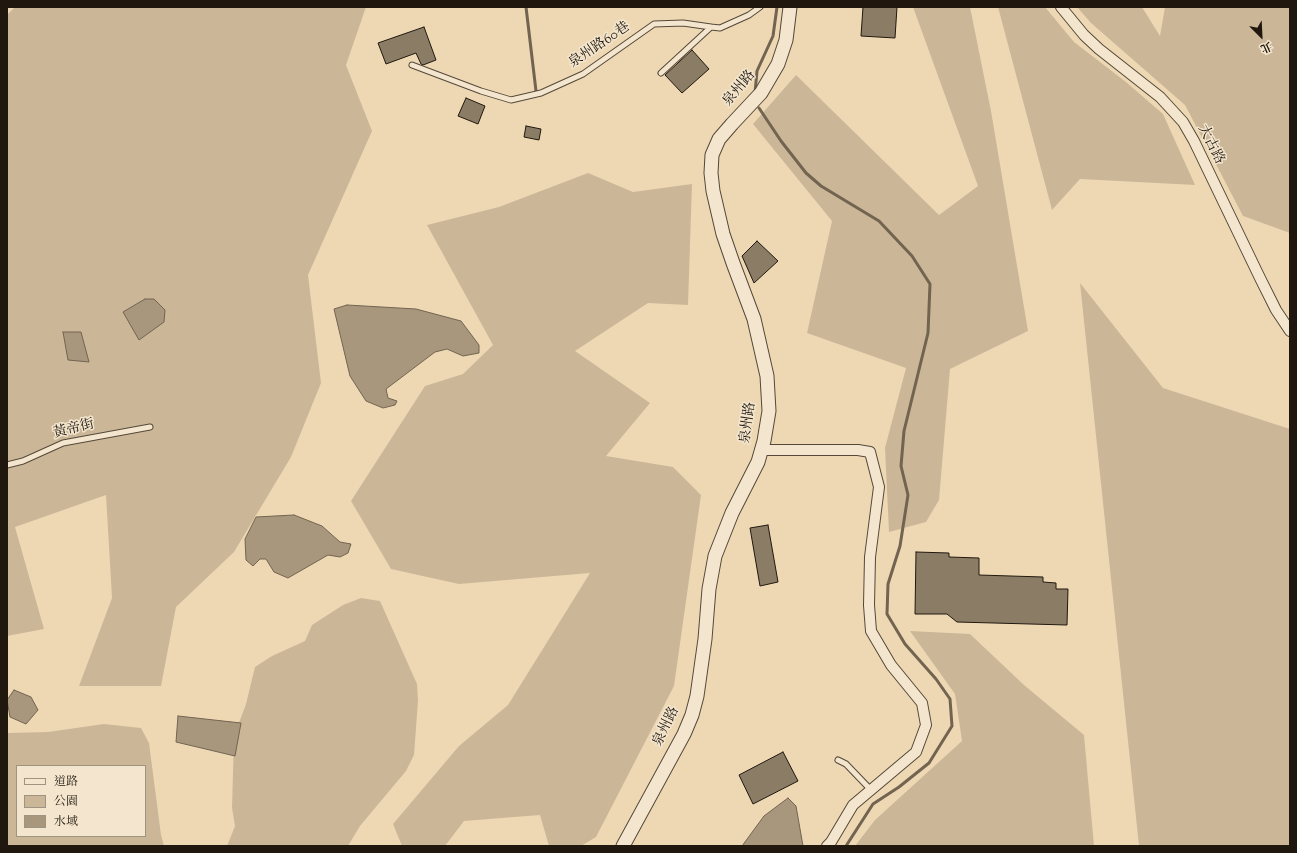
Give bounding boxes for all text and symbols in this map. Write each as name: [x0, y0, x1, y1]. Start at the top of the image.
north arrow: [1241, 16, 1281, 56]
street label: 泉州路60巷: [566, 19, 634, 73]
text: 北: [1258, 37, 1274, 57]
street label: 泉州路: [720, 68, 760, 110]
street label: 大古路: [1193, 122, 1227, 168]
street label: 泉州路: [738, 401, 760, 445]
street label: 黃帝街: [52, 417, 96, 443]
street label: 泉州路: [650, 704, 684, 750]
legend: [16, 765, 146, 837]
text: 道路: [54, 773, 78, 791]
text: 公園: [54, 793, 78, 811]
text: 水域: [54, 813, 78, 831]

